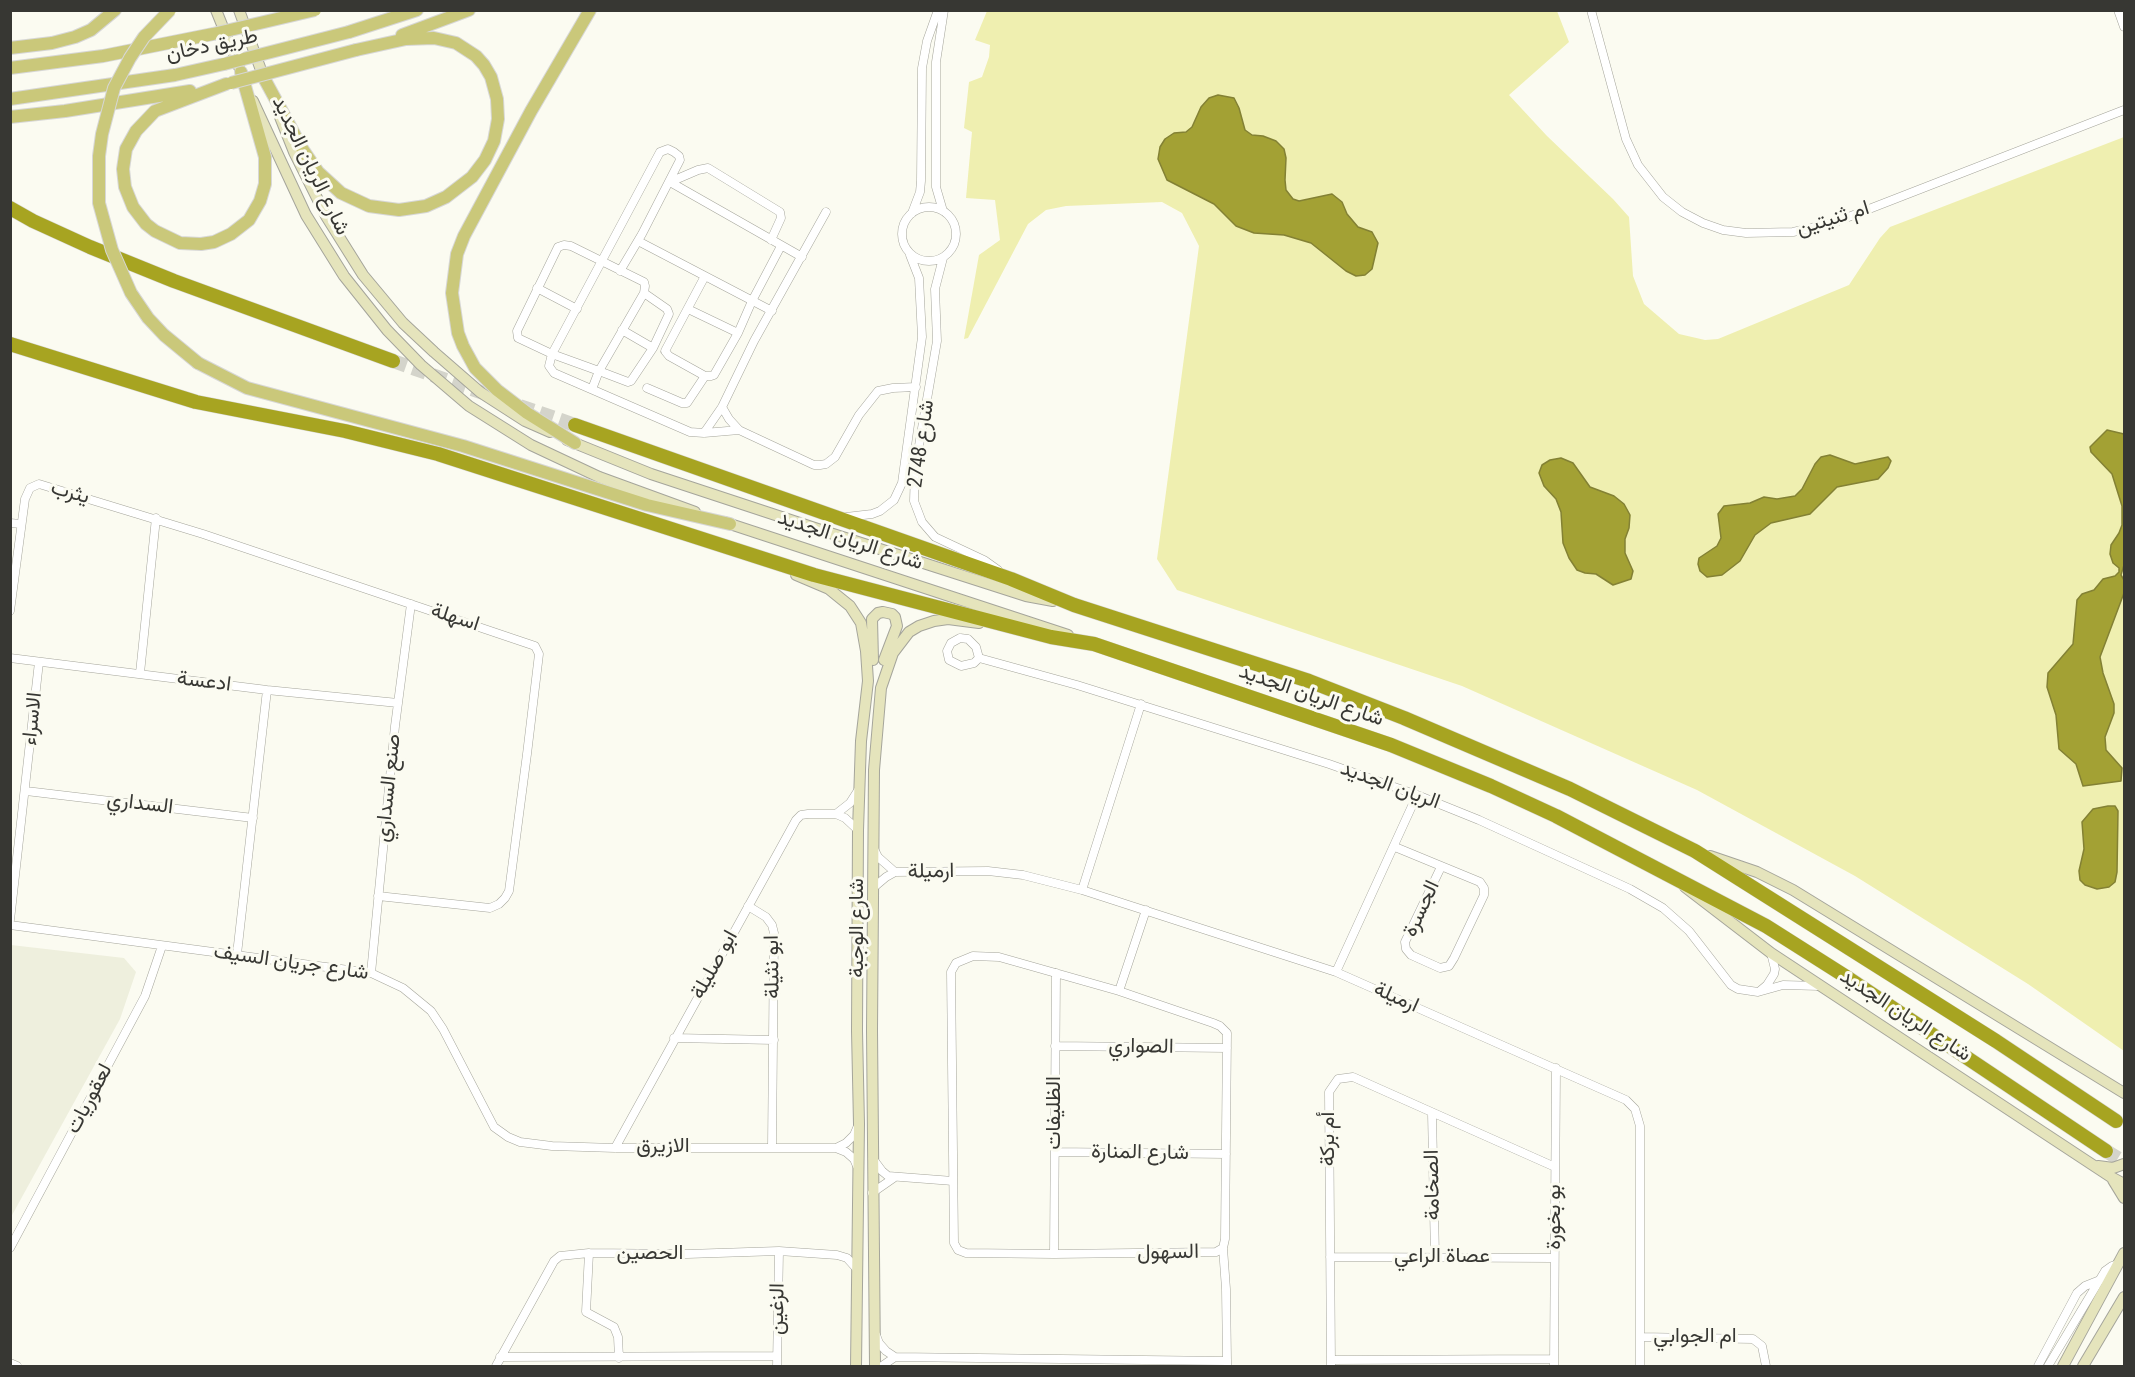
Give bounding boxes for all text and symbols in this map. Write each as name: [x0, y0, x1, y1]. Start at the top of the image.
street label: طريق دخان: [164, 24, 260, 68]
street label: شارع الريان الجديد: [266, 92, 354, 240]
street label: ام ثنيتين: [1794, 196, 1872, 242]
street label: شارع 2748: [903, 398, 941, 490]
street label: يثرب: [48, 476, 92, 510]
street label: شارع الريان الجديد: [774, 506, 926, 576]
street label: اسهلة: [428, 598, 482, 638]
street label: شارع الريان الجديد: [1235, 659, 1387, 733]
street label: ادعسة: [175, 666, 233, 698]
street label: الاسراء: [18, 691, 48, 747]
street label: صنع السداري: [371, 733, 407, 843]
street label: الريان الجديد: [1337, 756, 1443, 816]
street label: السداري: [105, 787, 175, 821]
street label: ارميلة: [907, 859, 955, 885]
street label: الجسرة: [1398, 877, 1446, 941]
street label: شارع الوجبة: [845, 878, 871, 978]
street label: ابو صليلة: [686, 926, 744, 1004]
street label: ابو نثيلة: [760, 935, 786, 999]
street label: شارع جريان السيف: [212, 940, 370, 986]
street label: شارع الريان الجديد: [1835, 964, 1975, 1068]
street label: ارميلة: [1369, 977, 1423, 1019]
street label: الصواري: [1108, 1034, 1174, 1060]
street label: لعقوريات: [61, 1060, 119, 1138]
street label: الظليفات: [1042, 1076, 1068, 1150]
street label: أم بركة: [1316, 1112, 1342, 1166]
street label: الازيرق: [636, 1134, 690, 1160]
street label: شارع المنارة: [1091, 1140, 1189, 1166]
street label: الصخامة: [1420, 1149, 1446, 1221]
street label: بو بخورة: [1542, 1184, 1568, 1250]
street label: السهول: [1137, 1240, 1199, 1266]
street label: الحصين: [617, 1241, 683, 1267]
street label: عصاة الراعي: [1394, 1244, 1490, 1270]
street label: الزغين: [765, 1283, 791, 1335]
street label: ام الجوابي: [1653, 1324, 1737, 1350]

